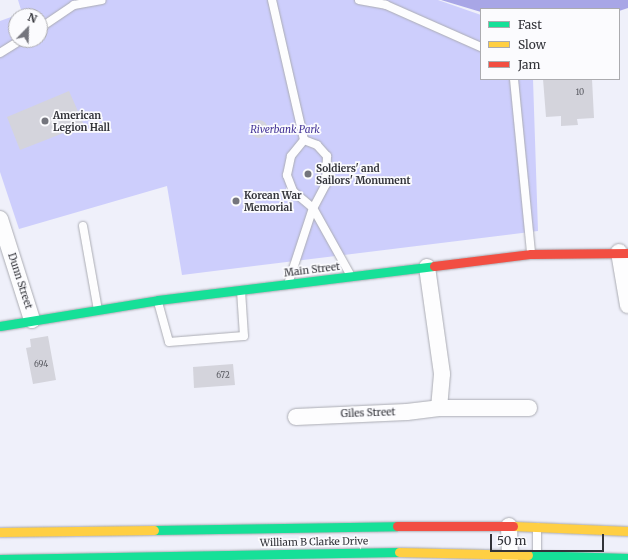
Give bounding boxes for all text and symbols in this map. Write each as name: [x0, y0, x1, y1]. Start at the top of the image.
north arrow: [8, 8, 48, 48]
legend: [480, 8, 620, 80]
text: N: [26, 10, 39, 26]
text: Fast: [518, 17, 542, 32]
text: Slow: [518, 37, 546, 52]
text: Jam: [518, 57, 540, 72]
house number: 10: [576, 88, 584, 98]
place label: American Legion Hall: [53, 109, 110, 132]
marker: American Legion Hall: [40, 116, 50, 126]
park label: Riverbank Park: [250, 124, 320, 136]
place label: Soldiers' and Sailors' Monument: [316, 162, 410, 186]
marker: Soldiers' and Sailors' Monument: [303, 169, 313, 179]
place label: Korean War Memorial: [244, 189, 302, 212]
marker: Korean War Memorial: [231, 196, 241, 206]
street label: Dunn Street: [5, 252, 35, 310]
street label: Main Street: [283, 261, 341, 279]
house number: 694: [34, 360, 48, 370]
house number: 672: [216, 371, 230, 381]
street label: Giles Street: [340, 406, 396, 420]
scale bar: [492, 526, 606, 552]
text: 50 m: [497, 533, 526, 548]
street label: William B Clarke Drive: [260, 535, 368, 549]

